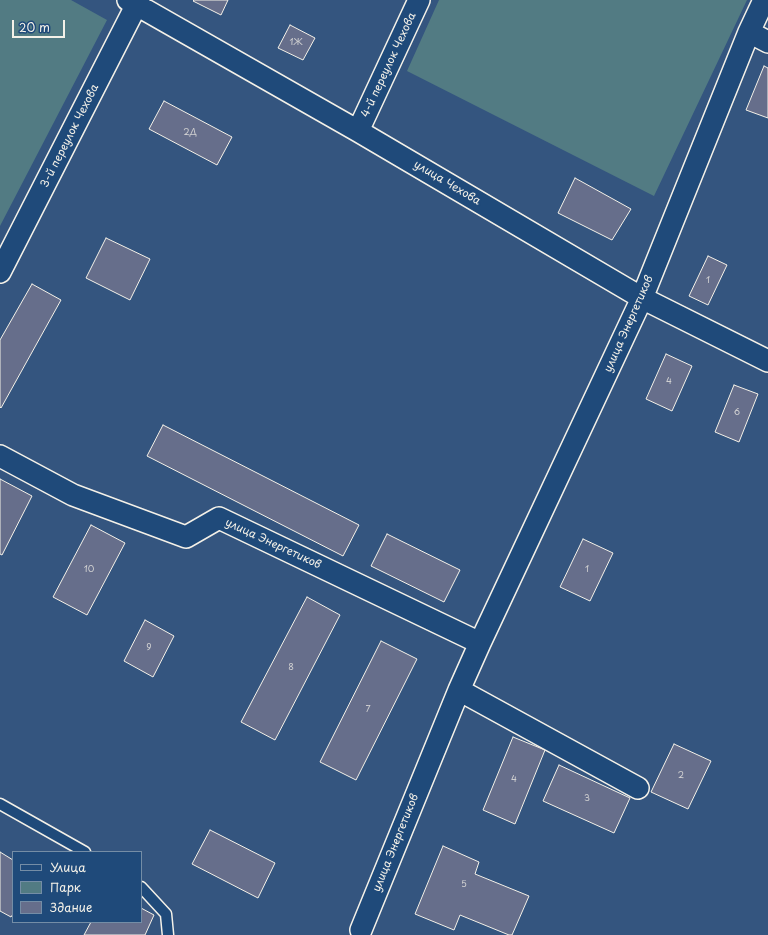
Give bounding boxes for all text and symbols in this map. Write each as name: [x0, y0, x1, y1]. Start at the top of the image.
street label: 4-й переулок Чехова: [359, 10, 419, 120]
scale bar: [14, 12, 67, 38]
text: 20 m: [19, 18, 50, 36]
house number: 1Ж: [289, 38, 303, 48]
street label: 3-й переулок Чехова: [38, 82, 102, 190]
house number: 2Д: [183, 128, 197, 138]
street label: улица Чехова: [411, 158, 483, 208]
street label: улица Энергетиков: [602, 274, 656, 374]
house number: 1: [706, 276, 710, 286]
house number: 4: [666, 377, 672, 387]
house number: 6: [734, 408, 740, 418]
street label: улица Энергетиков: [223, 516, 323, 572]
house number: 10: [84, 565, 94, 575]
house number: 1: [585, 565, 589, 575]
house number: 9: [146, 643, 152, 653]
house number: 8: [288, 663, 294, 673]
house number: 7: [365, 705, 371, 715]
house number: 2: [678, 771, 684, 781]
house number: 4: [511, 775, 517, 785]
street label: улица Энергетиков: [370, 792, 422, 894]
house number: 3: [584, 794, 590, 804]
legend: [12, 851, 142, 923]
text: Улица: [50, 858, 86, 876]
text: Парк: [50, 878, 81, 896]
house number: 5: [461, 880, 467, 890]
text: Здание: [50, 898, 92, 916]

